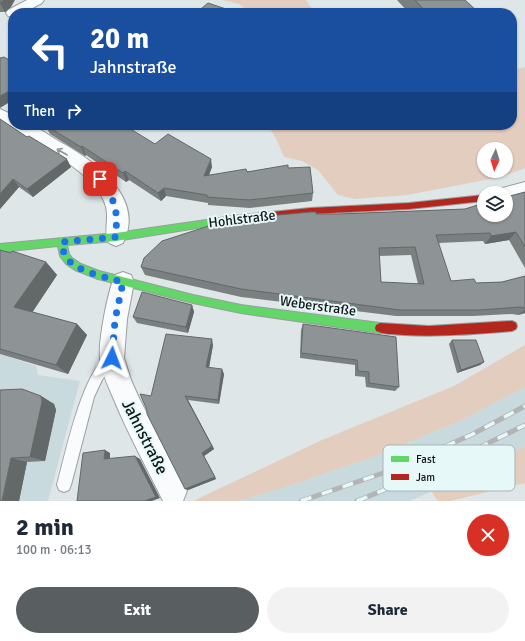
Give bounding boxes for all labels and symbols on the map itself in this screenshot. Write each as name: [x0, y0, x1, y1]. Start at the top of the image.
north arrow: [477, 142, 513, 178]
one-way arrow: [57, 148, 68, 156]
pin: [83, 162, 117, 196]
street label: Hohlstraße: [208, 206, 276, 232]
street label: Weberstraße: [279, 292, 357, 320]
position arrow: [91, 337, 133, 379]
street label: Jahnstraße: [117, 396, 173, 478]
legend: [383, 445, 515, 491]
text: Fast: [416, 453, 436, 466]
text: Jam: [416, 471, 435, 484]

